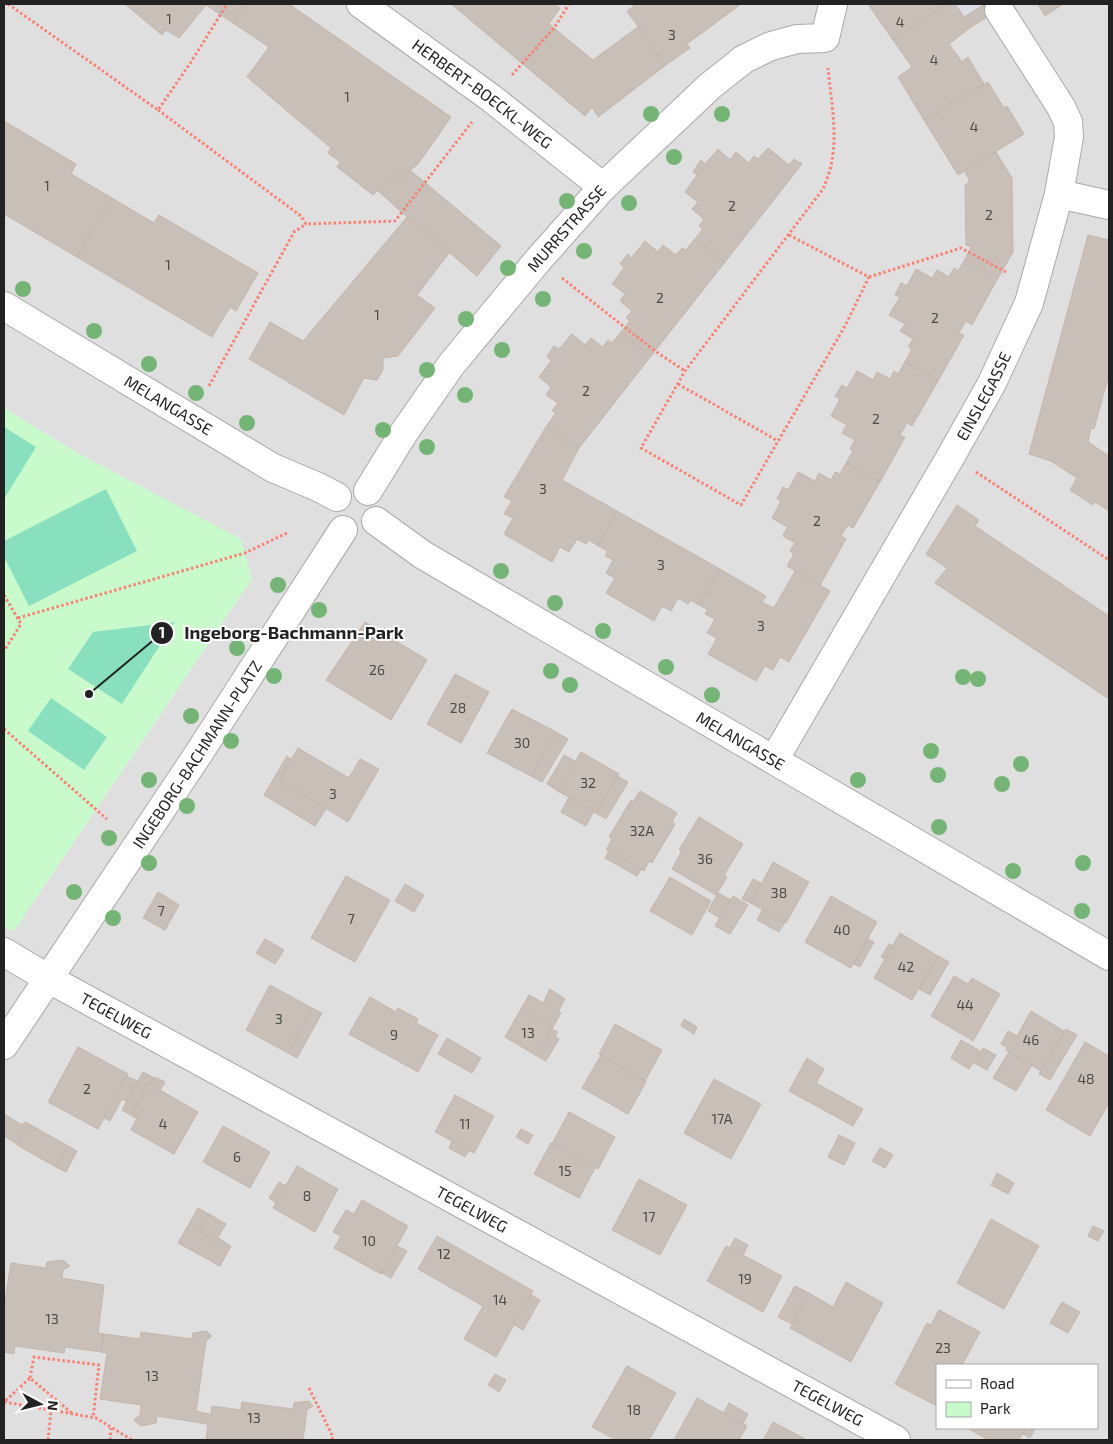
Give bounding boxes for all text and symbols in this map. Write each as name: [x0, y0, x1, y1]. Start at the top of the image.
house number: 1: [166, 10, 172, 27]
house number: 4: [896, 13, 904, 30]
house number: 3: [668, 26, 676, 43]
street label: HERBERT-BOECKL-WEG: [409, 34, 557, 152]
house number: 4: [930, 51, 938, 68]
house number: 1: [344, 88, 350, 105]
house number: 4: [970, 118, 978, 135]
house number: 1: [44, 177, 50, 194]
street label: MURRSTRASSE: [523, 181, 610, 275]
house number: 2: [728, 197, 736, 214]
house number: 2: [985, 206, 993, 223]
house number: 1: [165, 256, 171, 273]
house number: 2: [656, 289, 664, 306]
house number: 1: [374, 306, 380, 323]
house number: 2: [931, 309, 939, 326]
street label: EINSLEGASSE: [952, 349, 1014, 443]
street label: MELANGASSE: [121, 371, 216, 438]
house number: 2: [582, 382, 590, 399]
house number: 2: [872, 410, 880, 427]
house number: 3: [539, 480, 547, 497]
house number: 2: [813, 512, 821, 529]
house number: 3: [657, 556, 665, 573]
callout: Ingeborg-Bachmann-Park: [150, 616, 414, 649]
house number: 3: [757, 617, 765, 634]
text: Ingeborg-Bachmann-Park: [184, 621, 404, 643]
text: 1: [159, 623, 165, 641]
street label: INGEBORG-BACHMANN-PLATZ: [128, 657, 265, 852]
house number: 26: [369, 661, 385, 678]
house number: 28: [450, 699, 466, 716]
street label: MELANGASSE: [693, 707, 789, 774]
house number: 30: [514, 734, 530, 751]
house number: 32: [580, 774, 596, 791]
house number: 3: [329, 785, 337, 802]
house number: 32A: [630, 822, 654, 839]
house number: 36: [697, 850, 713, 867]
house number: 38: [771, 884, 787, 901]
house number: 7: [157, 902, 165, 919]
house number: 7: [347, 910, 355, 927]
house number: 40: [833, 921, 851, 938]
house number: 42: [898, 958, 914, 975]
street label: TEGELWEG: [77, 988, 156, 1042]
house number: 44: [956, 996, 974, 1013]
house number: 3: [275, 1010, 283, 1027]
house number: 13: [521, 1024, 535, 1041]
house number: 9: [390, 1026, 398, 1043]
house number: 46: [1023, 1031, 1039, 1048]
house number: 48: [1077, 1070, 1095, 1087]
house number: 2: [83, 1080, 91, 1097]
house number: 17A: [712, 1110, 733, 1127]
house number: 4: [159, 1115, 167, 1132]
house number: 11: [459, 1115, 471, 1132]
house number: 6: [233, 1148, 241, 1165]
house number: 15: [558, 1162, 572, 1179]
street label: TEGELWEG: [433, 1182, 511, 1236]
house number: 8: [303, 1187, 311, 1204]
house number: 17: [643, 1208, 655, 1225]
house number: 10: [362, 1232, 376, 1249]
house number: 12: [437, 1245, 451, 1262]
house number: 19: [738, 1270, 752, 1287]
house number: 14: [493, 1291, 507, 1308]
house number: 13: [45, 1310, 59, 1327]
house number: 23: [935, 1339, 951, 1356]
legend: [936, 1364, 1098, 1429]
house number: 13: [145, 1367, 159, 1384]
text: Road: [980, 1374, 1015, 1392]
street label: TEGELWEG: [789, 1375, 867, 1430]
north arrow: [15, 1379, 65, 1429]
text: Park: [980, 1399, 1011, 1417]
text: N: [44, 1400, 62, 1412]
house number: 18: [627, 1401, 641, 1418]
house number: 13: [247, 1409, 261, 1426]

